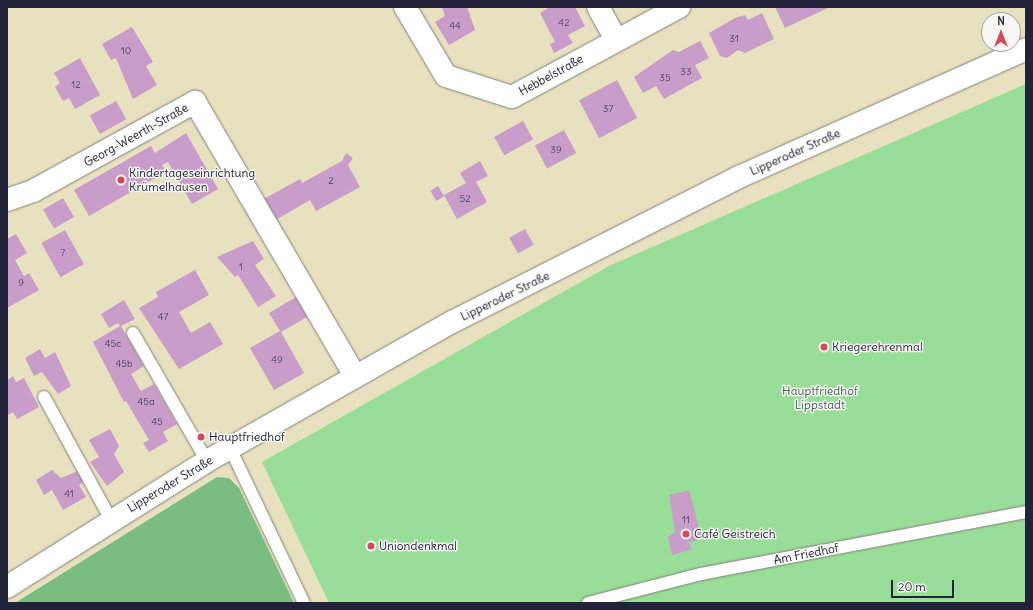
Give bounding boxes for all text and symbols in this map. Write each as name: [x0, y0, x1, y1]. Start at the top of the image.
north arrow: [981, 12, 1021, 52]
text: N: [997, 14, 1005, 28]
house number: 42: [558, 17, 570, 29]
house number: 44: [449, 20, 461, 32]
house number: 31: [729, 33, 739, 45]
house number: 10: [121, 45, 131, 57]
street label: Hebbelstraße: [516, 51, 586, 99]
house number: 33: [680, 66, 692, 78]
house number: 35: [659, 72, 671, 84]
house number: 12: [71, 79, 81, 91]
street label: Georg-Weerth-Straße: [81, 100, 191, 170]
house number: 37: [603, 103, 613, 115]
street label: Lipperoder Straße: [748, 126, 842, 178]
house number: 39: [550, 144, 562, 156]
place label: Kindertageseinrichtung Krümelhausen: [129, 166, 255, 194]
marker: Kindertageseinrichtung Krümelhausen: [116, 175, 126, 185]
house number: 2: [328, 175, 334, 187]
house number: 52: [459, 193, 471, 205]
house number: 7: [61, 247, 65, 259]
house number: 1: [239, 261, 243, 273]
street label: Lipperoder Straße: [458, 268, 552, 324]
house number: 9: [18, 277, 24, 289]
house number: 47: [158, 311, 168, 323]
house number: 45c: [105, 338, 121, 350]
place label: Kriegerehrenmal: [832, 340, 923, 354]
marker: Kriegerehrenmal: [819, 342, 829, 352]
house number: 49: [271, 354, 283, 366]
house number: 45b: [115, 358, 133, 370]
park label: Hauptfriedhof Lippstadt: [782, 384, 858, 412]
house number: 45a: [137, 396, 155, 408]
house number: 45: [151, 416, 163, 428]
place label: Hauptfriedhof: [209, 430, 285, 444]
marker: Hauptfriedhof: [196, 432, 206, 442]
street label: Lipperoder Straße: [125, 453, 215, 515]
house number: 41: [64, 488, 74, 500]
house number: 11: [682, 514, 690, 526]
place label: Café Geistreich: [694, 527, 776, 541]
marker: Café Geistreich: [681, 529, 691, 539]
place label: Uniondenkmal: [379, 539, 457, 553]
marker: Uniondenkmal: [366, 541, 376, 551]
street label: Am Friedhof: [772, 541, 840, 567]
scale bar: [893, 572, 956, 598]
text: 20 m: [898, 579, 926, 594]

